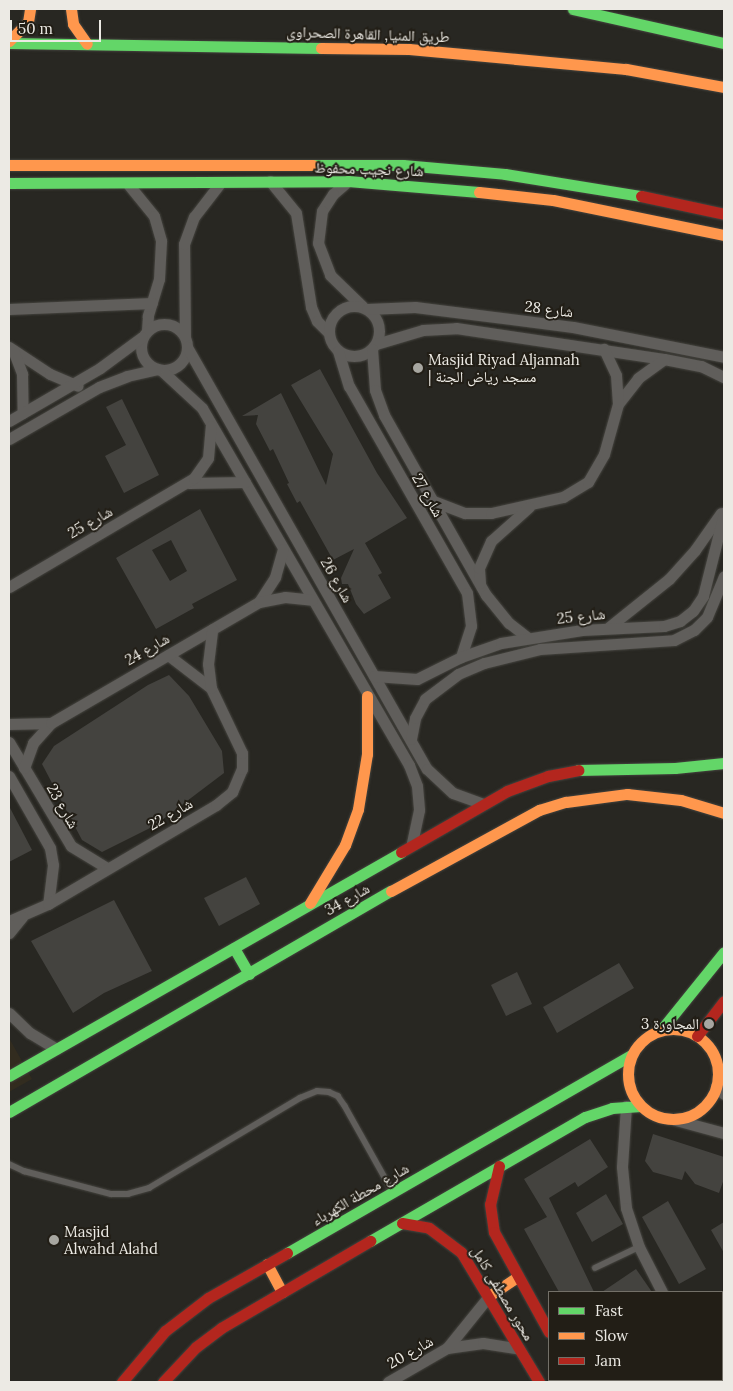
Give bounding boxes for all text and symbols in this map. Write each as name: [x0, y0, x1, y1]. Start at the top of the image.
scale bar: [12, 10, 104, 42]
text: 50 m: [18, 19, 53, 38]
street label: طريق المنيا, القاهرة الصحراوى: [286, 22, 450, 46]
street label: شارع نجيب محفوظ: [314, 158, 424, 180]
street label: شارع 28: [524, 297, 574, 321]
place label: Masjid Riyad Aljannah | مسجد رياض الجنة: [428, 350, 580, 385]
marker: Masjid Riyad Aljannah | مسجد رياض الجنة: [412, 362, 424, 374]
street label: شارع 27: [408, 470, 448, 520]
street label: شارع 25: [64, 502, 116, 542]
street label: شارع 26: [317, 554, 357, 606]
street label: شارع 25: [556, 605, 606, 627]
street label: شارع 24: [122, 629, 172, 669]
street label: شارع 23: [43, 780, 83, 832]
street label: شارع 22: [144, 794, 196, 834]
street label: شارع 34: [321, 879, 373, 919]
place label: المجاورة 3: [641, 1015, 699, 1033]
marker: المجاورة 3: [703, 1018, 715, 1030]
street label: شارع محطة الكهرباء: [308, 1159, 412, 1229]
place label: Masjid Alwahd Alahd: [64, 1222, 158, 1257]
marker: Masjid Alwahd Alahd: [48, 1234, 60, 1246]
street label: محور مصطفى كامل: [468, 1242, 538, 1344]
legend: [548, 1291, 723, 1381]
text: Fast: [595, 1301, 623, 1320]
text: Slow: [595, 1326, 628, 1345]
street label: شارع 20: [384, 1332, 436, 1372]
text: Jam: [595, 1351, 622, 1370]

